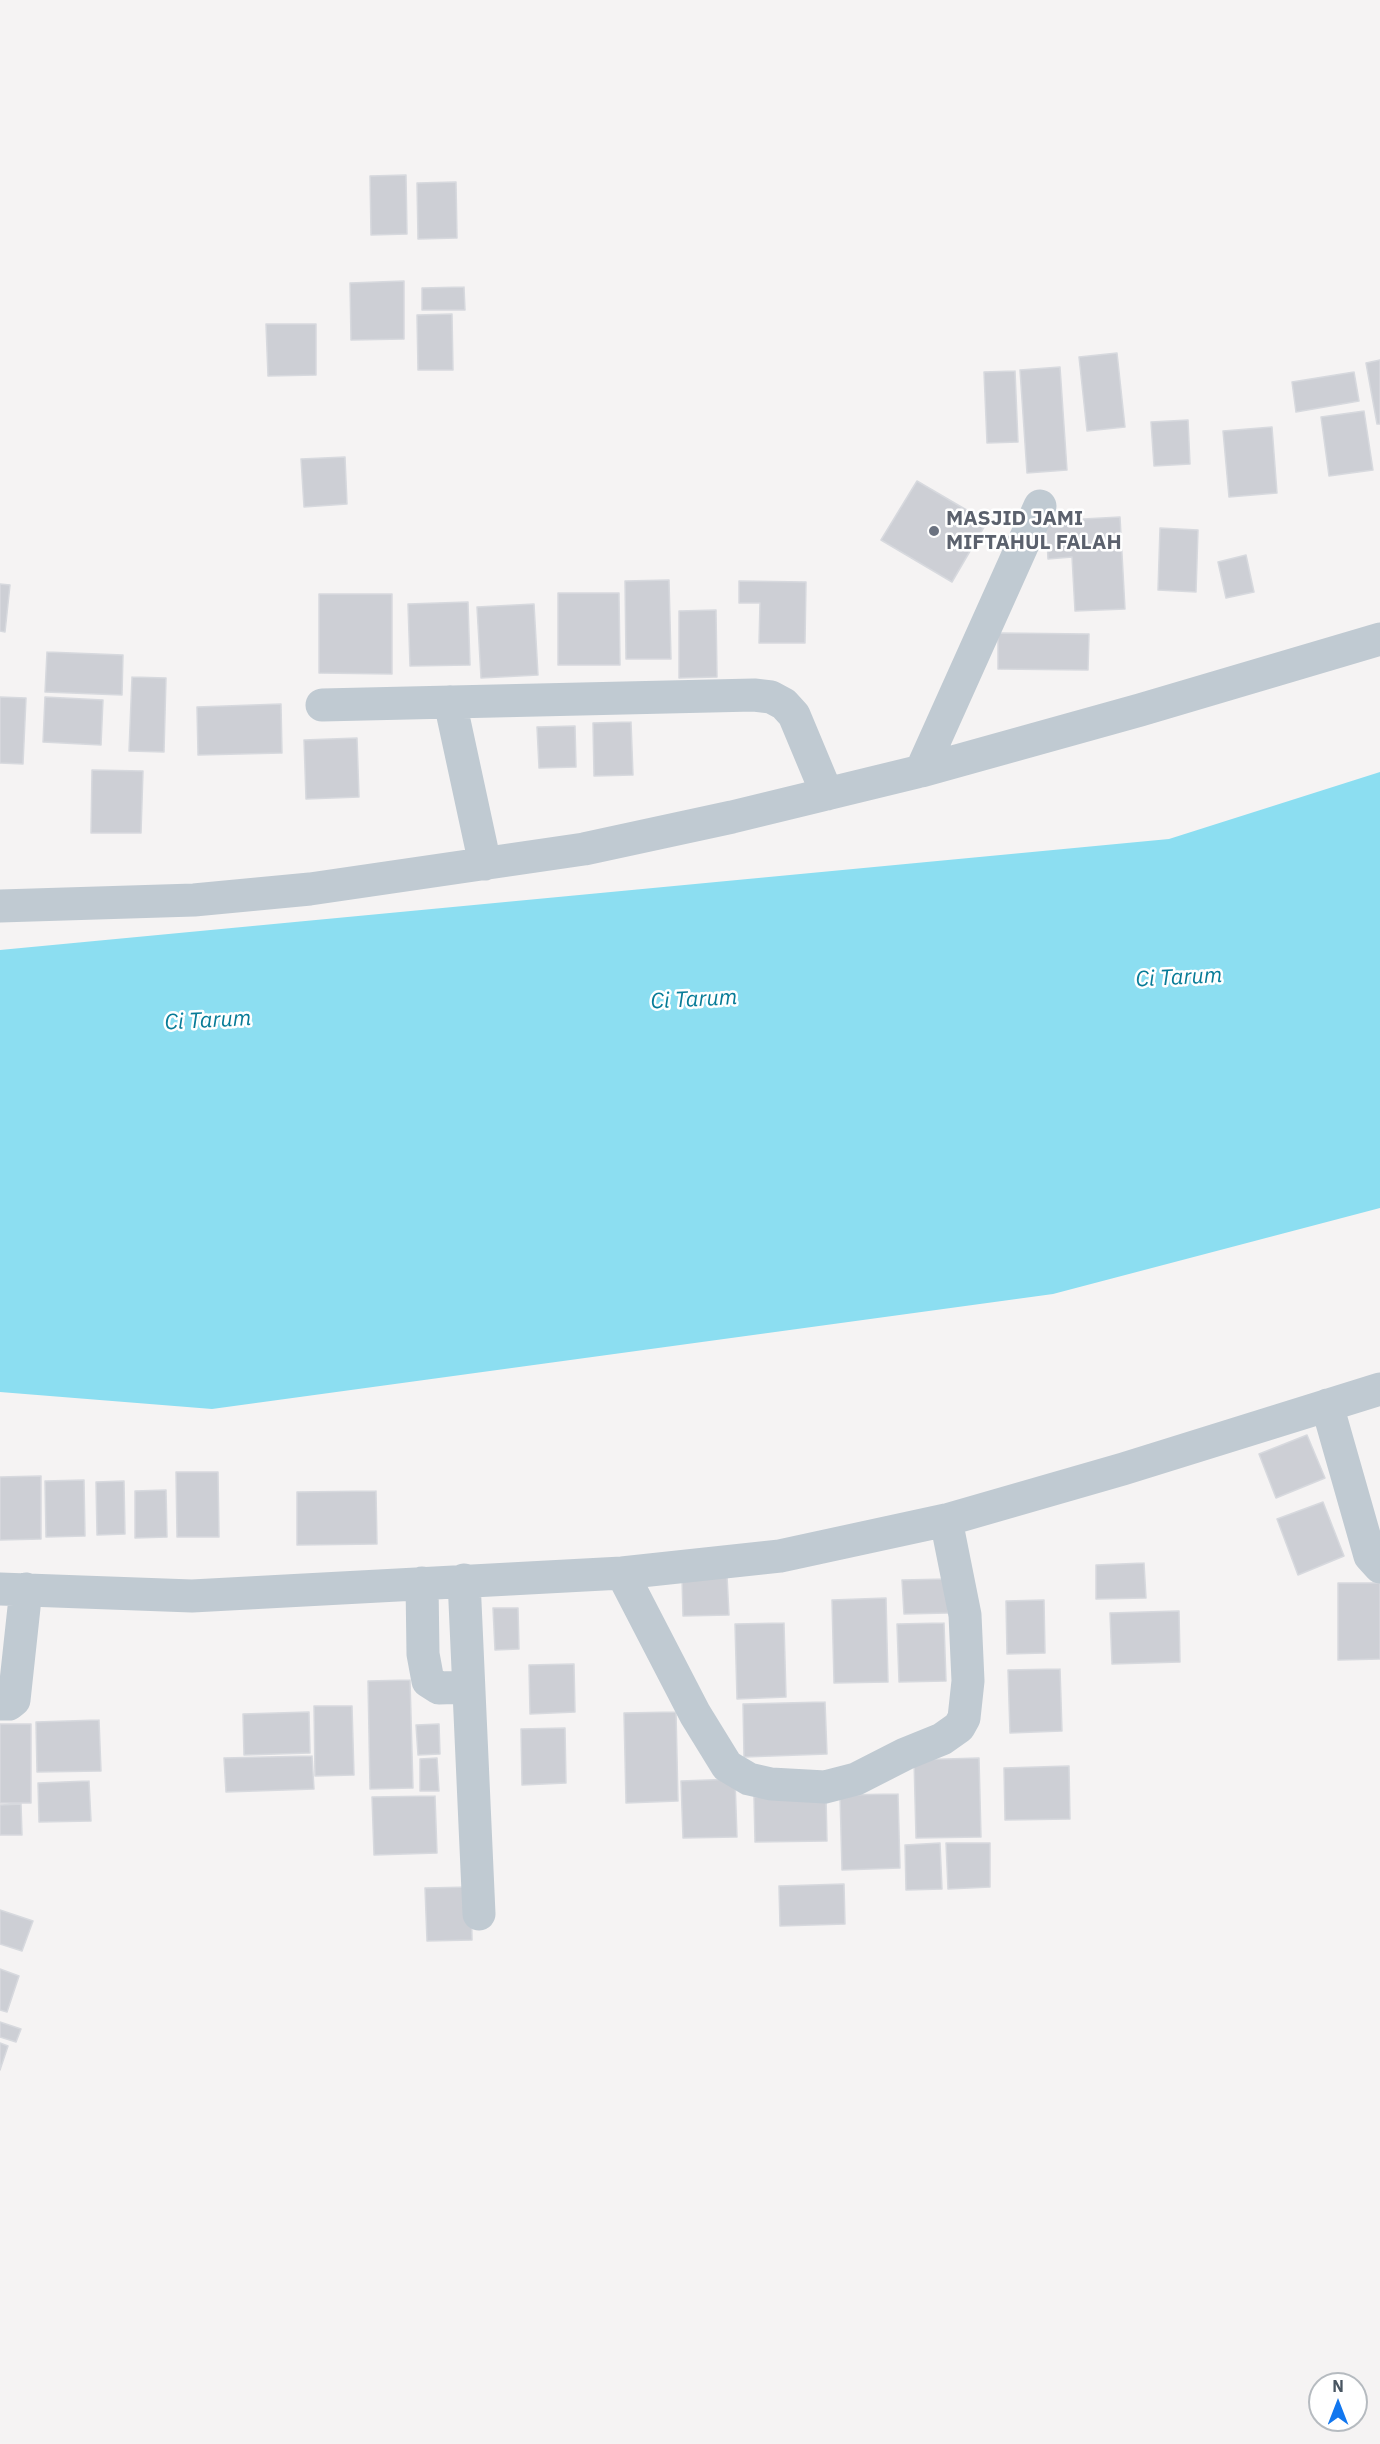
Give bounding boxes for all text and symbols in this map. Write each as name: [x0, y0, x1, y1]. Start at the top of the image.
place label: MASJID JAMI MIFTAHUL FALAH: [946, 506, 1122, 556]
marker: MASJID JAMI MIFTAHUL FALAH: [927, 524, 941, 538]
water label: Ci Tarum: [1135, 963, 1223, 993]
water label: Ci Tarum: [650, 985, 738, 1015]
water label: Ci Tarum: [164, 1006, 252, 1036]
north arrow: [1308, 2372, 1368, 2432]
text: N: [1332, 2376, 1344, 2396]

